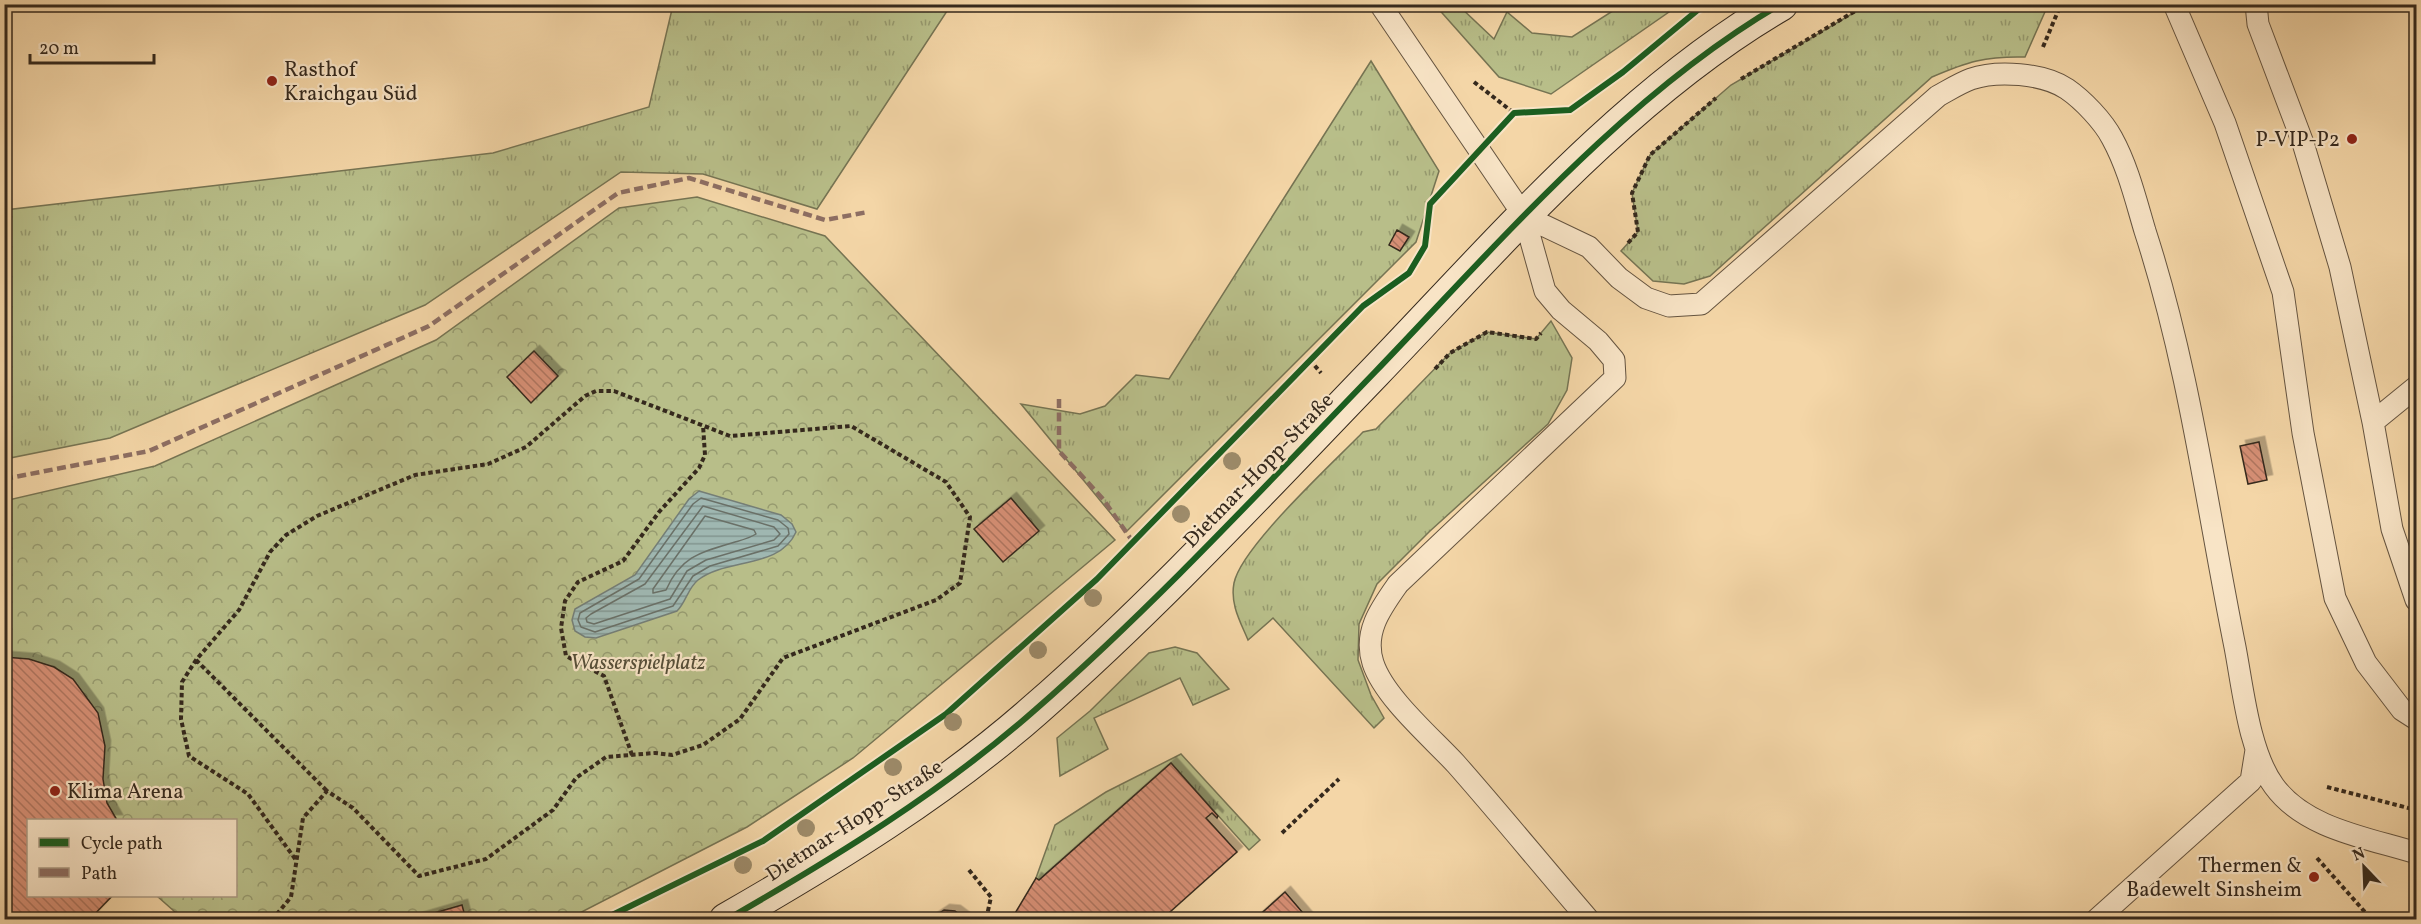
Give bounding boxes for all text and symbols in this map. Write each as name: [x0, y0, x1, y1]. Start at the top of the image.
scale bar: [30, 27, 154, 65]
text: 20 m: [39, 37, 79, 62]
place label: Rasthof Kraichgau Süd: [284, 56, 418, 109]
marker: Rasthof Kraichgau Süd: [265, 74, 279, 88]
place label: P-VIP-P2: [2256, 126, 2340, 155]
marker: P-VIP-P2: [2345, 132, 2359, 146]
street label: Dietmar-Hopp-Straße: [1177, 387, 1341, 555]
park label: Wasserspielplatz: [571, 649, 706, 678]
street label: Dietmar-Hopp-Straße: [761, 753, 949, 889]
place label: Klima Arena: [67, 778, 184, 807]
marker: Klima Arena: [48, 784, 62, 798]
legend: [27, 819, 237, 897]
text: Cycle path: [81, 832, 163, 857]
north arrow: [2334, 837, 2394, 897]
text: N: [2349, 842, 2369, 867]
place label: Thermen & Badewelt Sinsheim: [2126, 852, 2302, 905]
text: Path: [81, 862, 117, 887]
marker: Thermen & Badewelt Sinsheim: [2307, 870, 2321, 884]

